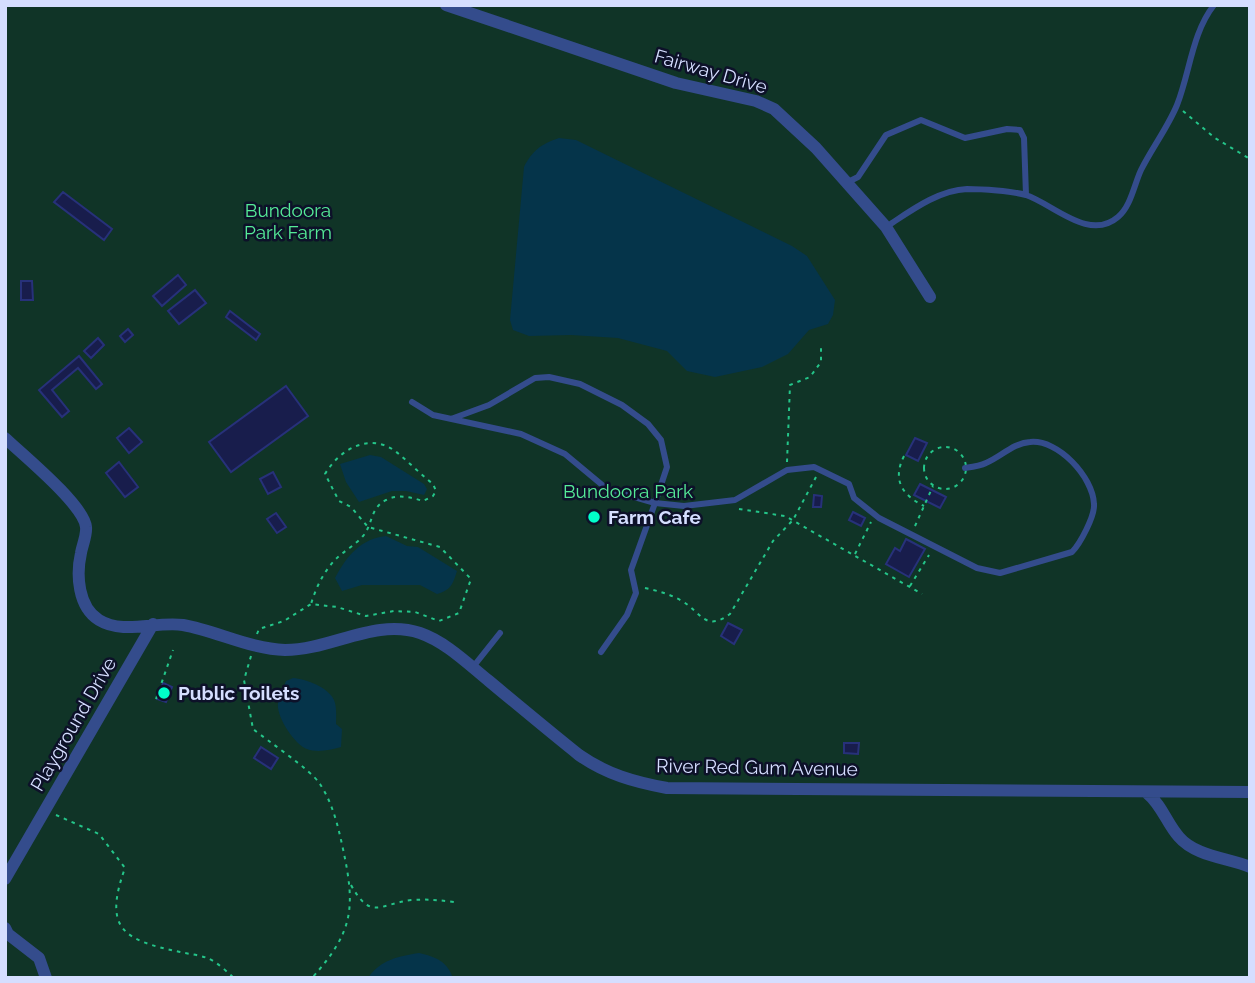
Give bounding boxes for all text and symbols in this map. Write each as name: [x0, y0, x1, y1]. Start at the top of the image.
street label: Fairway Drive: [652, 44, 770, 98]
park label: Bundoora Park Farm: [244, 199, 332, 243]
park label: Bundoora Park: [563, 480, 693, 502]
place label: Farm Cafe: [608, 506, 701, 528]
marker: Farm Cafe: [586, 509, 602, 525]
street label: Playground Drive: [26, 653, 120, 795]
place label: Public Toilets: [178, 682, 299, 704]
marker: Public Toilets: [156, 685, 172, 701]
street label: River Red Gum Avenue: [656, 754, 858, 780]

